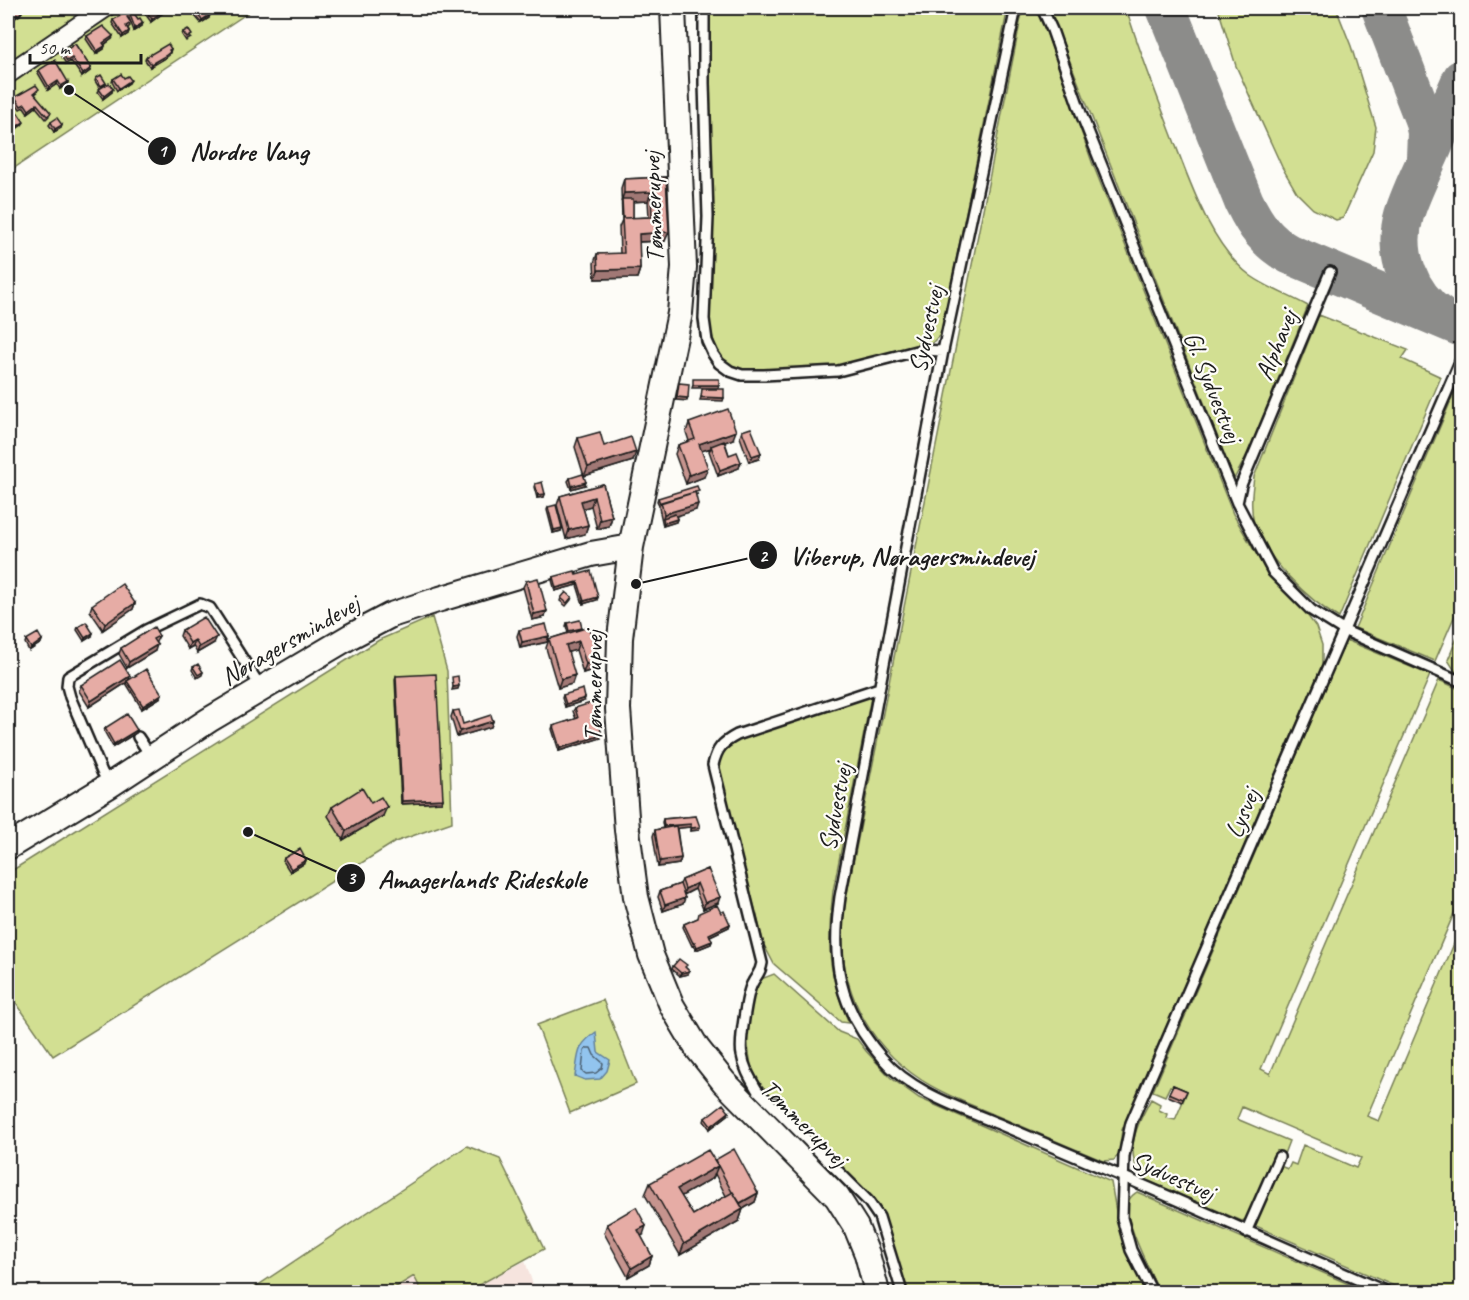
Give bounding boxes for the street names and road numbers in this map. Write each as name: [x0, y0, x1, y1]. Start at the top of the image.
street label: Tømmerupvej: [634, 148, 671, 263]
street label: Sydvestvej: [901, 280, 952, 376]
street label: Alphavej: [1247, 302, 1306, 385]
street label: Gl. Sydvestvej: [1176, 327, 1251, 450]
street label: Nøragersmindevej: [215, 586, 368, 693]
street label: Tømmerupvej: [577, 628, 610, 742]
street label: Sydvestvej: [810, 758, 860, 853]
street label: Lysvej: [1217, 781, 1268, 843]
street label: Tømmerupvej: [753, 1072, 857, 1176]
street label: Sydvestvej: [1126, 1143, 1222, 1210]

